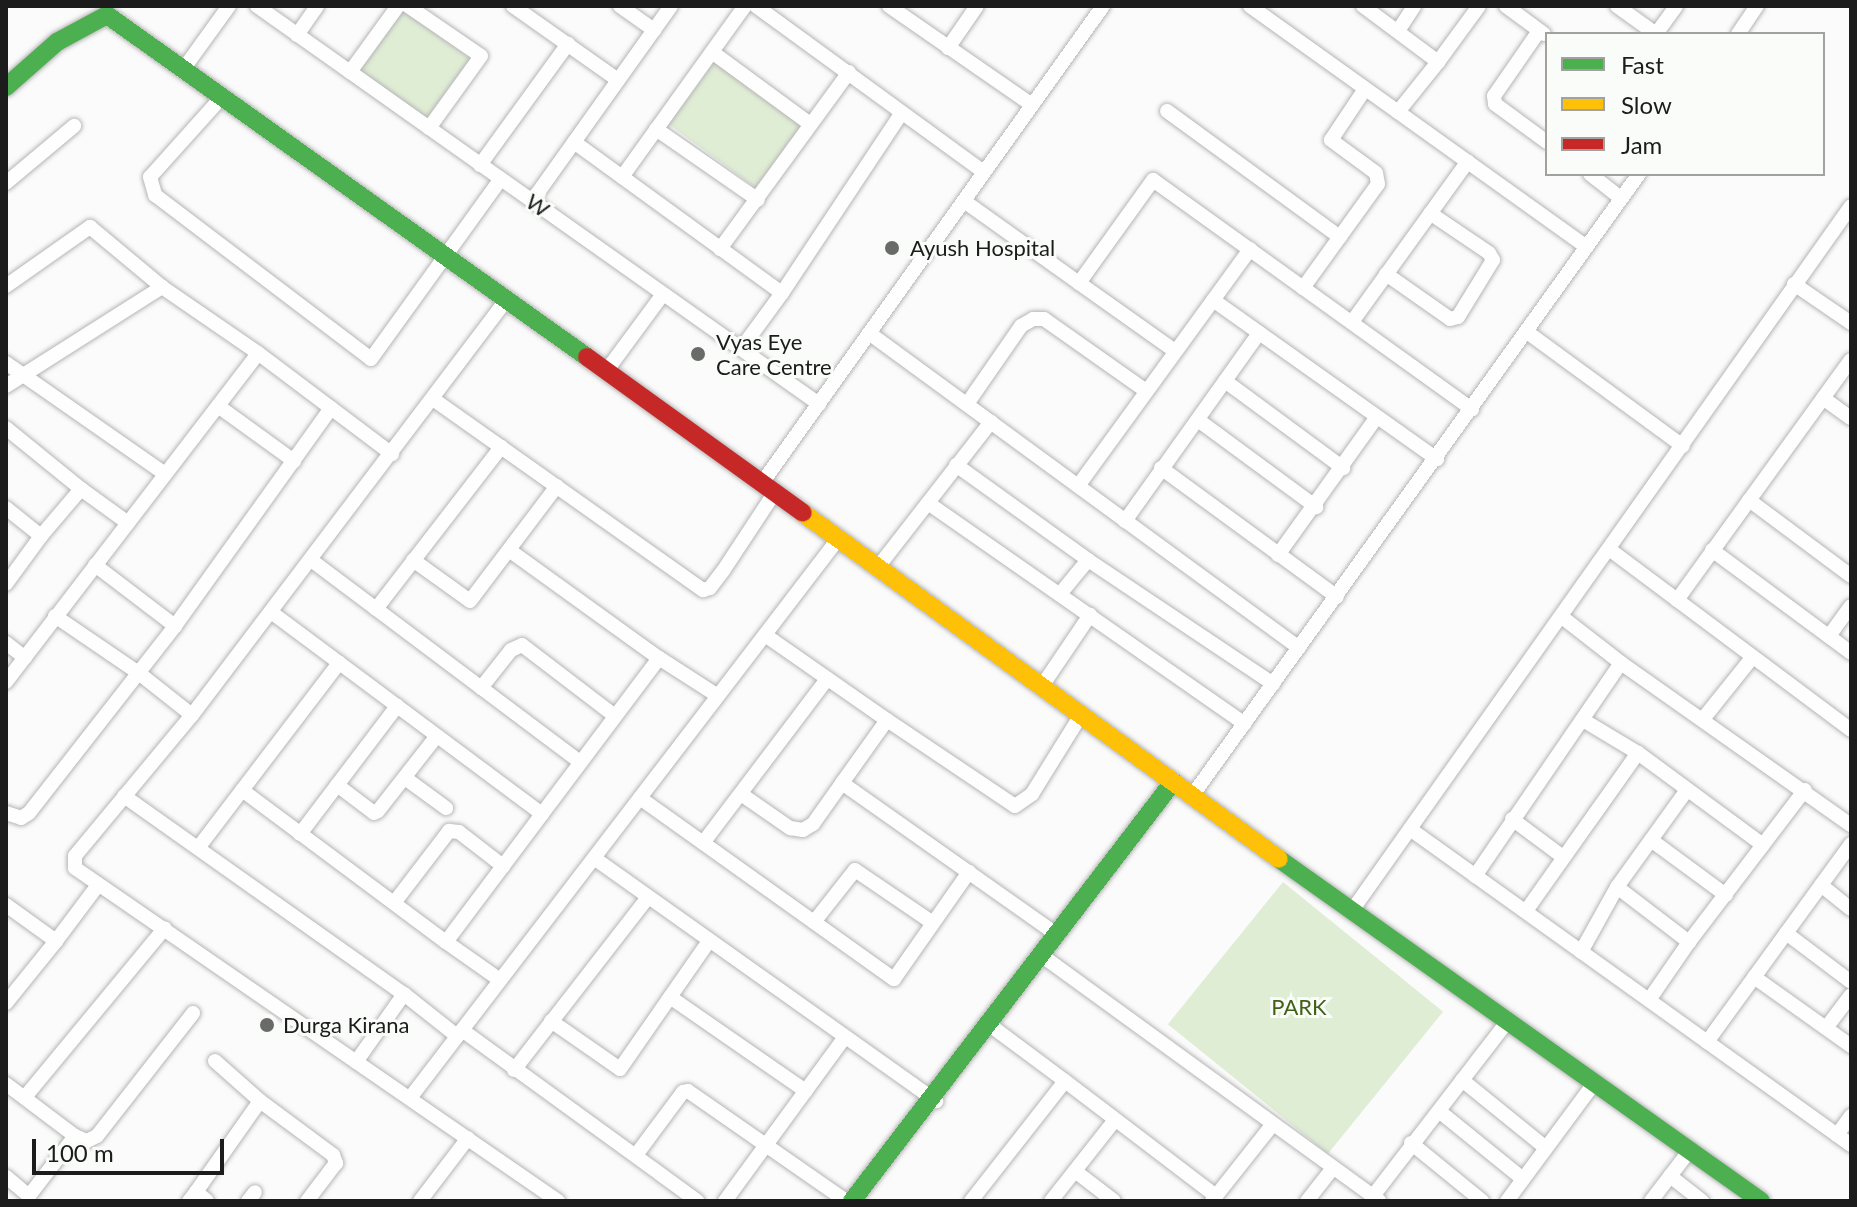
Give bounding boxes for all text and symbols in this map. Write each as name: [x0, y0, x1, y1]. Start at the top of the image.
legend: [1545, 32, 1825, 176]
text: Fast: [1621, 50, 1664, 79]
text: Slow: [1621, 90, 1672, 119]
text: Jam: [1621, 130, 1662, 159]
street label: W: [521, 188, 555, 222]
place label: Ayush Hospital: [910, 235, 1055, 261]
marker: Ayush Hospital: [881, 237, 903, 259]
place label: Vyas Eye Care Centre: [716, 328, 832, 380]
marker: Vyas Eye Care Centre: [687, 343, 709, 365]
park label: PARK: [1271, 994, 1327, 1020]
place label: Durga Kirana: [283, 1012, 409, 1038]
marker: Durga Kirana: [258, 1016, 276, 1034]
scale bar: [36, 1123, 228, 1173]
text: 100 m: [46, 1138, 114, 1167]

